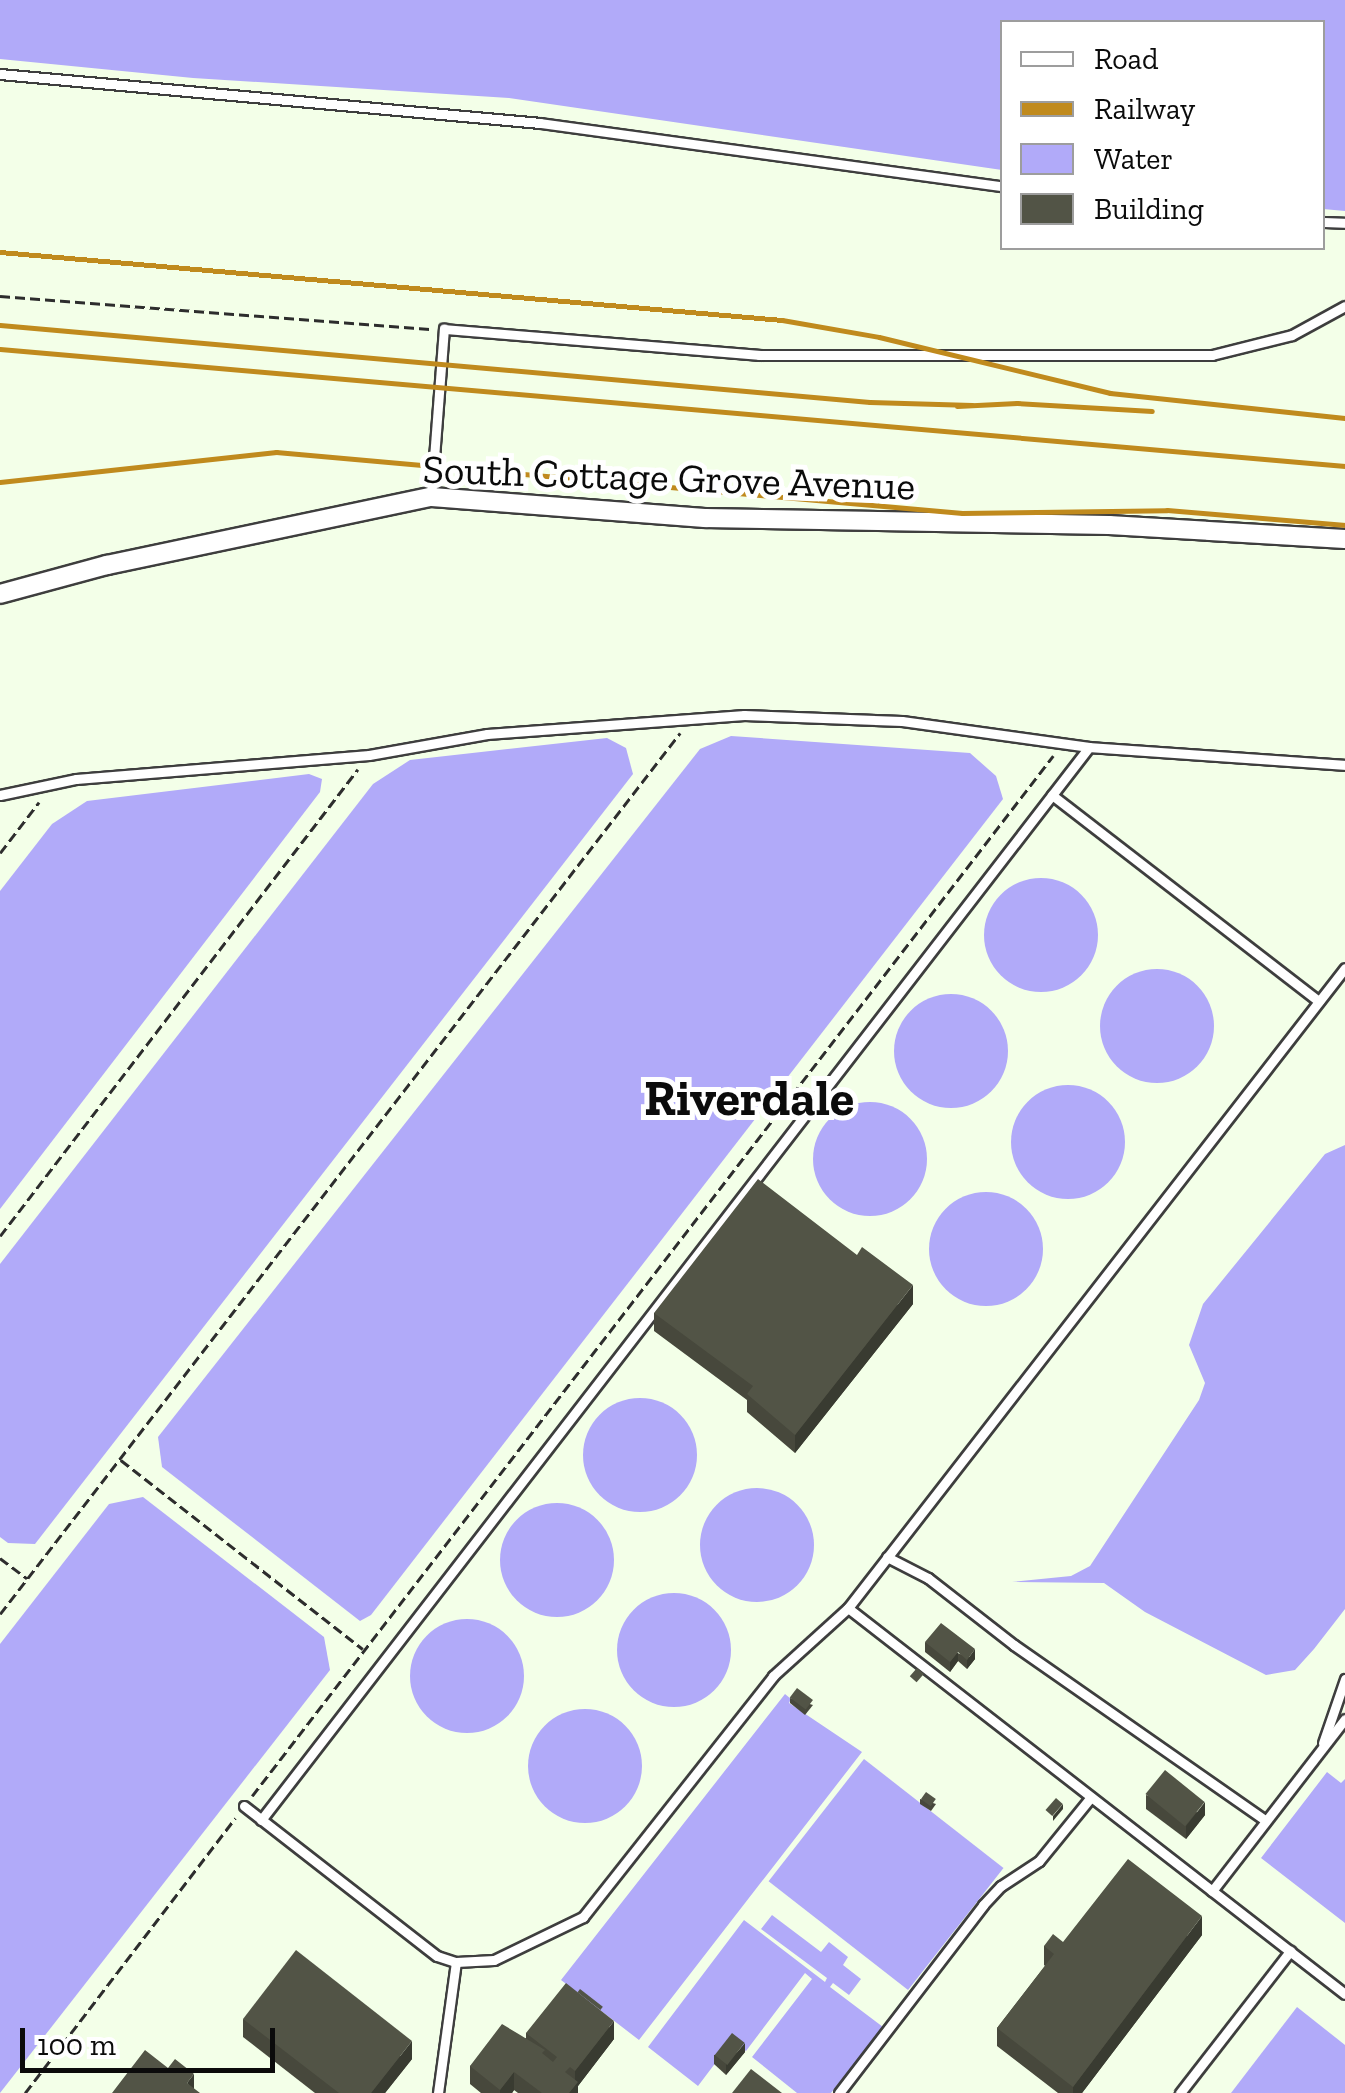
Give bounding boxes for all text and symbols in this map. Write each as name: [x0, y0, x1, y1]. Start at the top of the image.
legend: [1000, 20, 1325, 250]
text: Road: [1094, 41, 1159, 77]
text: Railway: [1094, 91, 1195, 127]
text: Water: [1094, 141, 1173, 177]
text: Building: [1094, 191, 1204, 227]
street label: South Cottage Grove Avenue: [421, 444, 917, 510]
district label: Riverdale: [644, 1069, 854, 1129]
scale bar: [25, 2008, 280, 2070]
text: 100 m: [37, 2027, 116, 2063]

